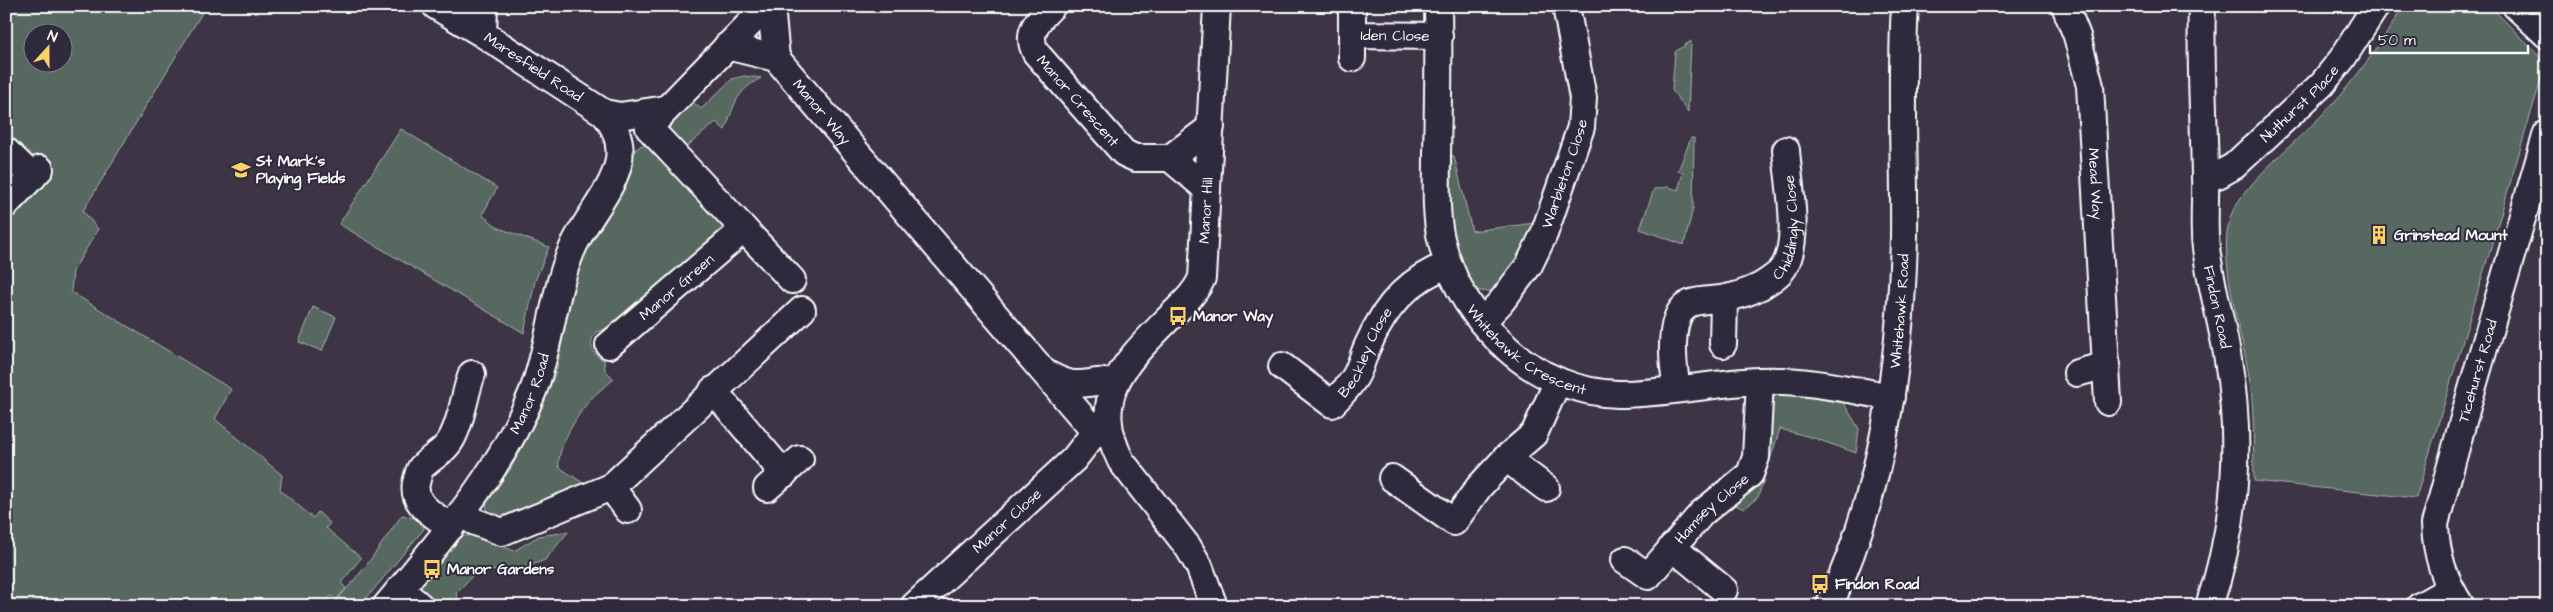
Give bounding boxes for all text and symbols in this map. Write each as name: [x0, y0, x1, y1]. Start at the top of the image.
north arrow: [22, 22, 72, 72]
scale bar: [2370, 22, 2528, 54]
street label: Iden Close: [1361, 25, 1429, 47]
text: N: [45, 26, 60, 48]
street label: Maresfield Road: [480, 27, 587, 107]
text: 50 m: [2378, 30, 2416, 51]
street label: Manor Crescent: [1031, 51, 1124, 152]
street label: Nuthurst Place: [2256, 61, 2344, 147]
street label: Manor Way: [787, 75, 855, 150]
street label: Warbleton Close: [1537, 119, 1592, 231]
street label: Mead Way: [2083, 147, 2108, 220]
place label: St Mark's Playing Fields: [255, 151, 346, 191]
school or university icon: St Mark's Playing Fields: [230, 159, 252, 181]
street label: Chiddingly Close: [1768, 174, 1805, 285]
street label: Manor Hill: [1194, 177, 1219, 244]
building icon: Grinstead Mount: [2368, 224, 2390, 246]
place label: Grinstead Mount: [2394, 225, 2508, 246]
street label: Manor Green: [635, 249, 719, 326]
street label: Whitehawk Road: [1885, 253, 1915, 370]
street label: Findon Road: [2198, 264, 2236, 350]
street label: Whitehawk Crescent: [1461, 300, 1588, 401]
street label: Beckley Close: [1333, 303, 1398, 402]
bus stop icon: Manor Way: [1167, 305, 1189, 327]
place label: Manor Way: [1193, 306, 1274, 328]
street label: Ticehurst Road: [2453, 317, 2503, 425]
street label: Manor Road: [505, 351, 555, 438]
street label: Hamsey Close: [1670, 469, 1754, 549]
street label: Manor Close: [968, 484, 1046, 558]
bus stop icon: Manor Gardens: [421, 558, 443, 580]
place label: Manor Gardens: [447, 559, 555, 580]
bus stop icon: Findon Road: [1809, 573, 1831, 595]
place label: Findon Road: [1835, 574, 1920, 595]

